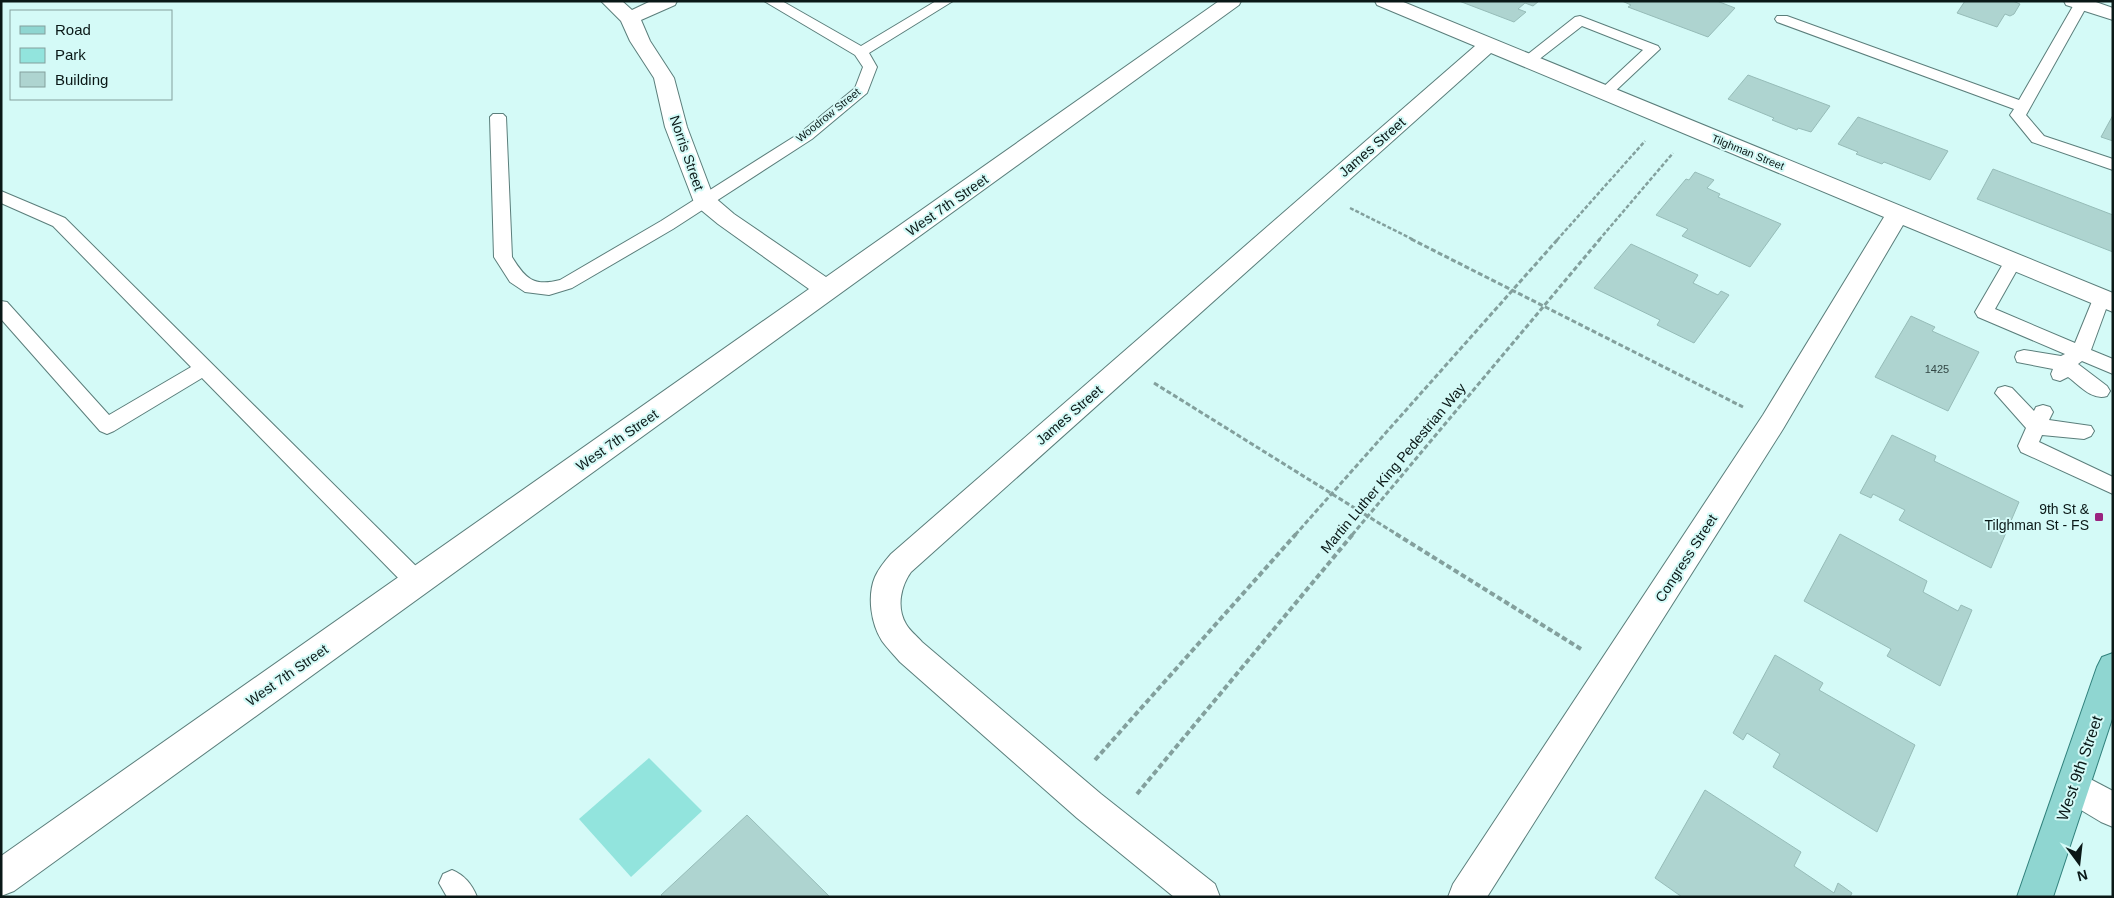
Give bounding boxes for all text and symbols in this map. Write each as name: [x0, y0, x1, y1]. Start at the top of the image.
legend: [10, 10, 172, 100]
text: Road: [55, 21, 91, 38]
text: Park: [55, 46, 86, 63]
text: Building: [55, 71, 108, 88]
street label: Woodrow Street: [794, 86, 862, 144]
street label: Norris Street: [667, 113, 707, 193]
street label: James Street: [1336, 114, 1408, 180]
street label: Tilghman Street: [1710, 132, 1786, 172]
street label: West 7th Street: [903, 171, 991, 239]
house number: 1425: [1925, 363, 1949, 375]
street label: Martin Luther King Pedestrian Way: [1317, 380, 1469, 556]
street label: James Street: [1033, 382, 1105, 448]
street label: West 7th Street: [573, 406, 661, 474]
place label: 9th St & Tilghman St - FS: [1984, 501, 2090, 533]
street label: Congress Street: [1652, 511, 1720, 605]
marker: 9th St & Tilghman St - FS: [2093, 511, 2105, 523]
street label: West 7th Street: [243, 641, 331, 709]
street label: West 9th Street: [2054, 713, 2106, 823]
north arrow: [2054, 838, 2104, 888]
text: N: [2075, 867, 2089, 885]

